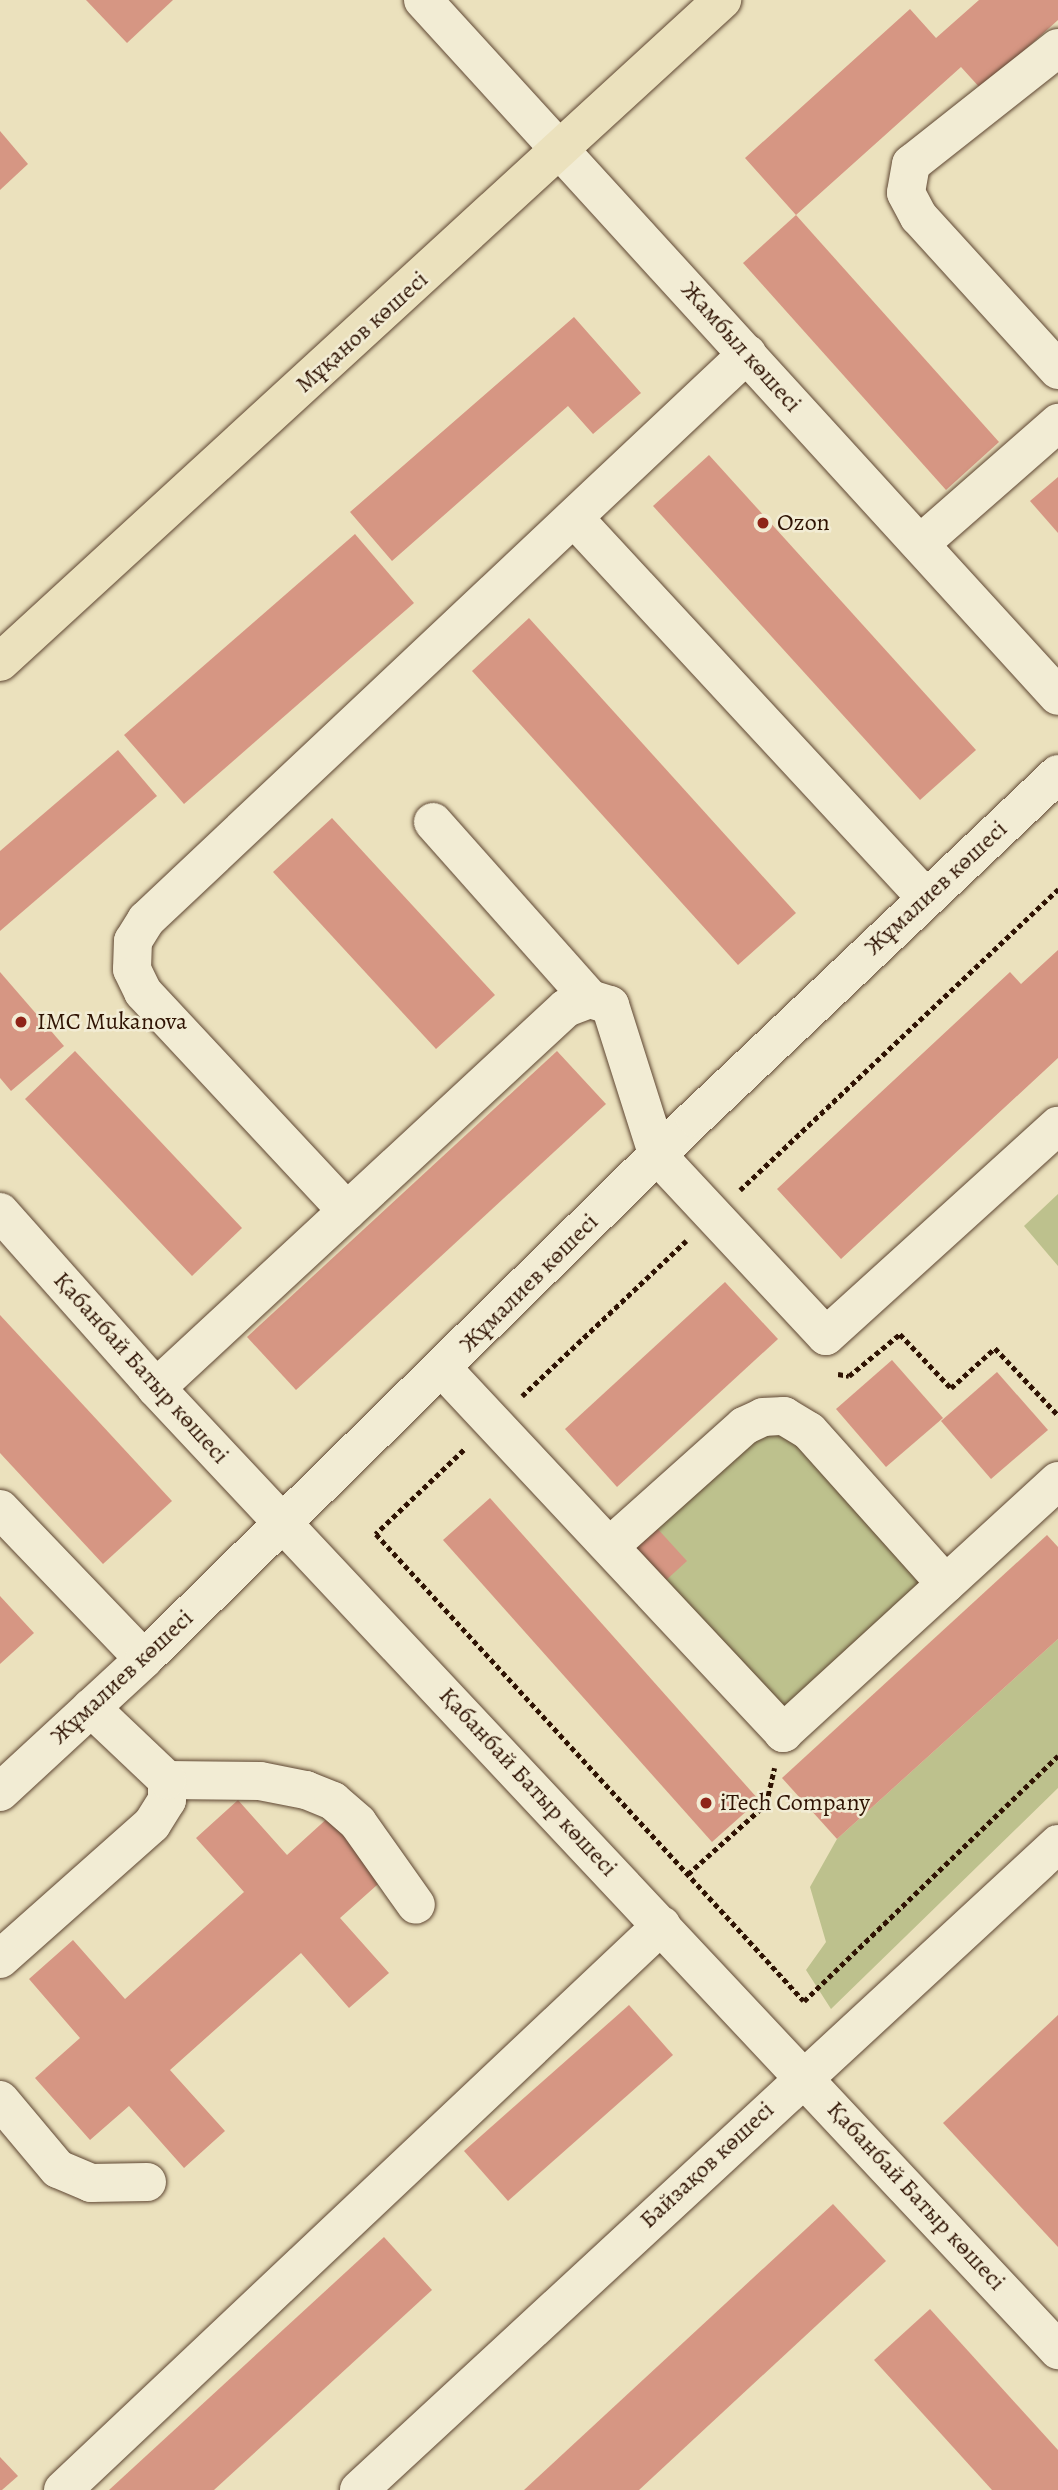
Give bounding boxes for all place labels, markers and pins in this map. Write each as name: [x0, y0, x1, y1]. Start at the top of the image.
place label: Ozon: [777, 509, 830, 537]
marker: Ozon: [755, 515, 771, 531]
place label: IMC Mukanova: [37, 1008, 187, 1036]
marker: IMC Mukanova: [11, 1012, 31, 1032]
place label: iTech Company: [720, 1789, 870, 1817]
marker: iTech Company: [698, 1795, 714, 1811]

